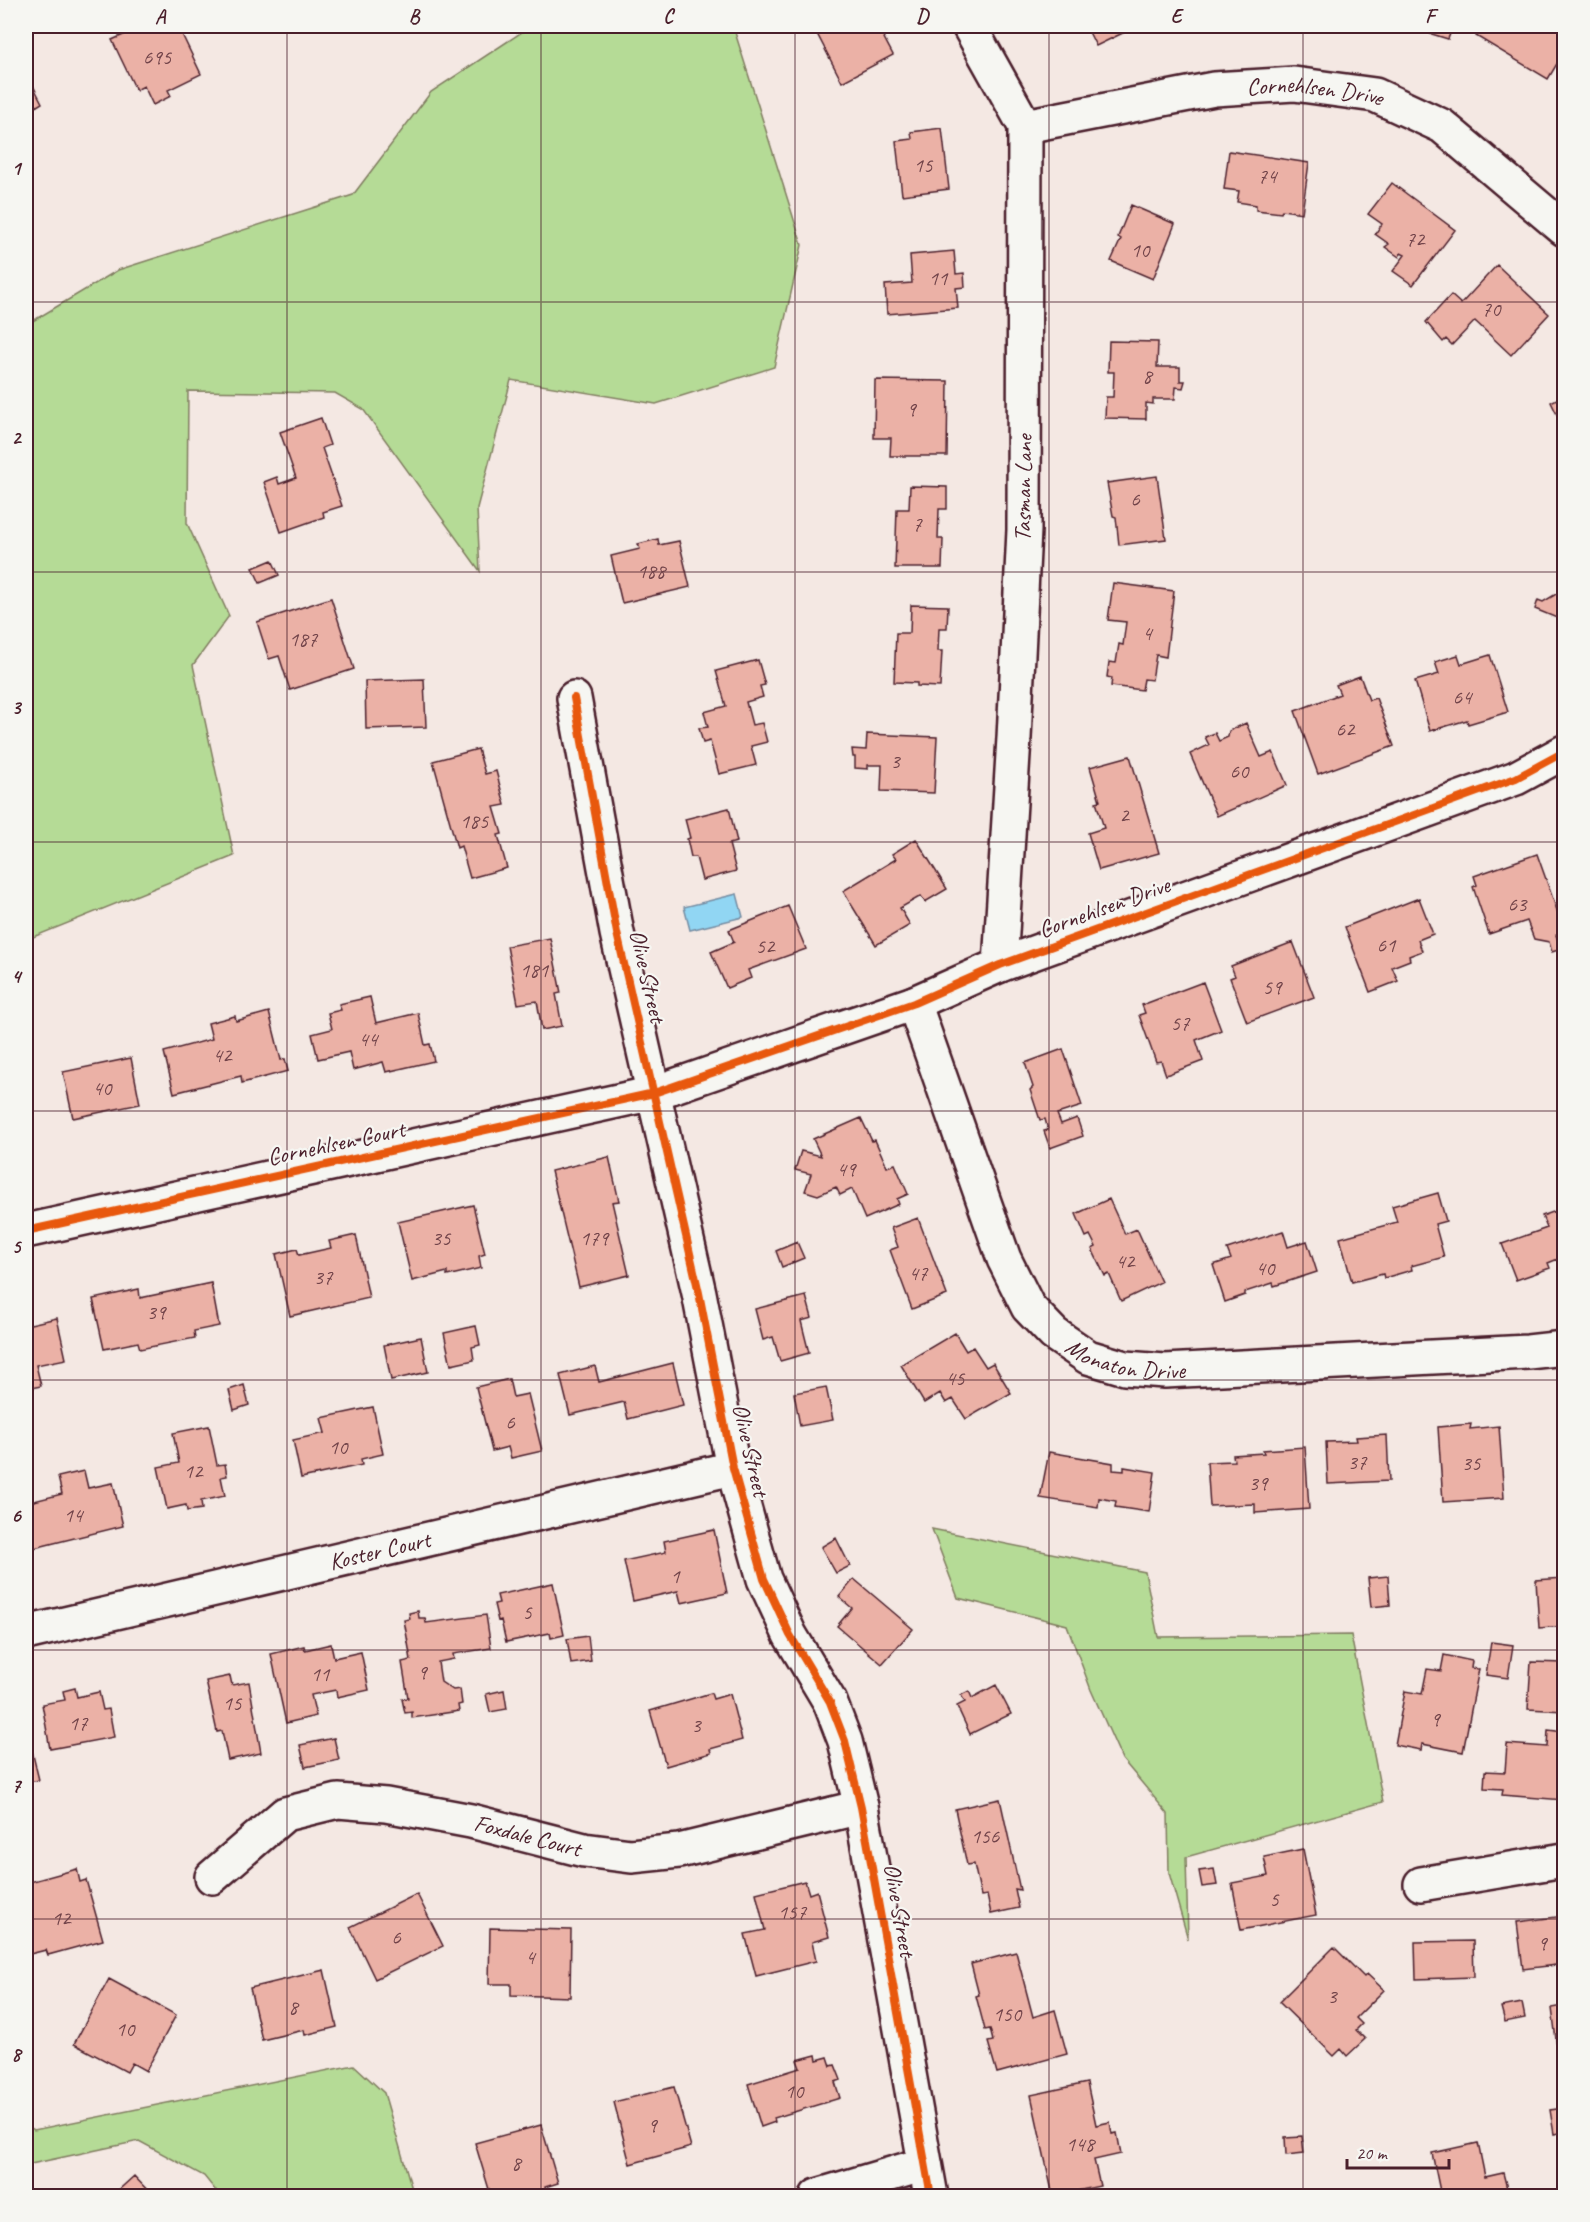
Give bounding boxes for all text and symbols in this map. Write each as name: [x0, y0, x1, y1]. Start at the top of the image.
text: A: [155, 4, 167, 29]
text: B: [409, 4, 421, 29]
text: C: [663, 4, 675, 29]
text: D: [916, 4, 930, 29]
text: E: [1171, 4, 1185, 29]
text: F: [1425, 4, 1439, 29]
house number: 695: [143, 44, 173, 70]
street label: Cornehlsen Drive: [1245, 69, 1391, 113]
house number: 15: [914, 152, 934, 178]
text: 1: [12, 156, 23, 181]
house number: 74: [1258, 163, 1279, 189]
house number: 72: [1406, 226, 1426, 252]
house number: 10: [1131, 237, 1151, 263]
house number: 11: [929, 265, 949, 291]
house number: 70: [1482, 296, 1502, 322]
house number: 8: [1142, 363, 1154, 389]
house number: 9: [906, 396, 917, 422]
text: 2: [12, 425, 23, 450]
street label: Tasman Lane: [1007, 432, 1039, 542]
house number: 6: [1130, 486, 1140, 512]
house number: 7: [912, 511, 923, 537]
house number: 188: [637, 558, 668, 584]
house number: 4: [1142, 620, 1154, 646]
house number: 187: [289, 626, 319, 652]
house number: 64: [1453, 684, 1474, 710]
text: 3: [12, 695, 23, 720]
house number: 62: [1336, 716, 1356, 742]
house number: 3: [890, 748, 901, 774]
house number: 60: [1230, 758, 1250, 784]
house number: 2: [1119, 802, 1130, 828]
house number: 185: [460, 808, 490, 834]
street label: Cornehlsen Drive: [1034, 869, 1176, 945]
house number: 63: [1508, 891, 1528, 917]
street label: Olive Street: [623, 927, 674, 1027]
house number: 61: [1377, 932, 1397, 958]
house number: 52: [756, 933, 776, 959]
house number: 181: [520, 957, 550, 983]
text: 4: [12, 964, 24, 989]
house number: 59: [1263, 974, 1283, 1000]
house number: 57: [1171, 1010, 1191, 1036]
house number: 44: [359, 1026, 380, 1052]
house number: 42: [213, 1042, 233, 1068]
house number: 40: [93, 1075, 113, 1101]
street label: Cornehlsen Court: [264, 1113, 410, 1172]
house number: 49: [837, 1156, 857, 1182]
house number: 35: [432, 1225, 452, 1251]
house number: 179: [580, 1225, 610, 1251]
text: 5: [12, 1234, 23, 1259]
house number: 42: [1116, 1248, 1136, 1274]
house number: 40: [1256, 1255, 1276, 1281]
house number: 47: [909, 1260, 929, 1286]
house number: 37: [314, 1264, 334, 1290]
house number: 39: [147, 1299, 167, 1325]
street label: Monaton Drive: [1060, 1331, 1188, 1386]
house number: 45: [946, 1365, 966, 1391]
street label: Olive Street: [726, 1401, 777, 1501]
house number: 6: [505, 1409, 515, 1435]
house number: 10: [329, 1434, 349, 1460]
house number: 37: [1348, 1449, 1368, 1475]
house number: 35: [1462, 1450, 1482, 1476]
house number: 12: [184, 1458, 204, 1484]
house number: 39: [1249, 1470, 1269, 1496]
house number: 14: [64, 1502, 85, 1528]
text: 6: [11, 1503, 22, 1528]
street label: Koster Court: [326, 1524, 435, 1577]
house number: 1: [670, 1563, 681, 1589]
house number: 5: [522, 1599, 533, 1625]
house number: 9: [417, 1659, 428, 1685]
house number: 11: [311, 1661, 331, 1687]
house number: 15: [223, 1690, 243, 1716]
house number: 9: [1430, 1706, 1441, 1732]
house number: 17: [69, 1710, 89, 1736]
house number: 3: [691, 1712, 702, 1738]
text: 7: [12, 1773, 23, 1798]
street label: Foxdale Court: [471, 1807, 586, 1864]
house number: 156: [971, 1823, 1000, 1849]
street label: Olive Street: [877, 1861, 923, 1961]
house number: 5: [1269, 1886, 1280, 1912]
house number: 157: [778, 1899, 808, 1925]
house number: 12: [52, 1905, 72, 1931]
house number: 6: [391, 1924, 401, 1950]
house number: 9: [1537, 1930, 1548, 1956]
house number: 4: [525, 1944, 537, 1970]
house number: 3: [1327, 1983, 1338, 2009]
house number: 8: [288, 1994, 300, 2020]
house number: 150: [993, 2001, 1023, 2027]
house number: 10: [116, 2016, 136, 2042]
text: 8: [12, 2042, 24, 2067]
house number: 10: [785, 2078, 805, 2104]
house number: 9: [647, 2112, 658, 2138]
house number: 148: [1066, 2131, 1097, 2157]
scale bar: [1347, 2132, 1449, 2170]
text: 20 m: [1356, 2142, 1389, 2164]
house number: 8: [511, 2150, 523, 2176]

